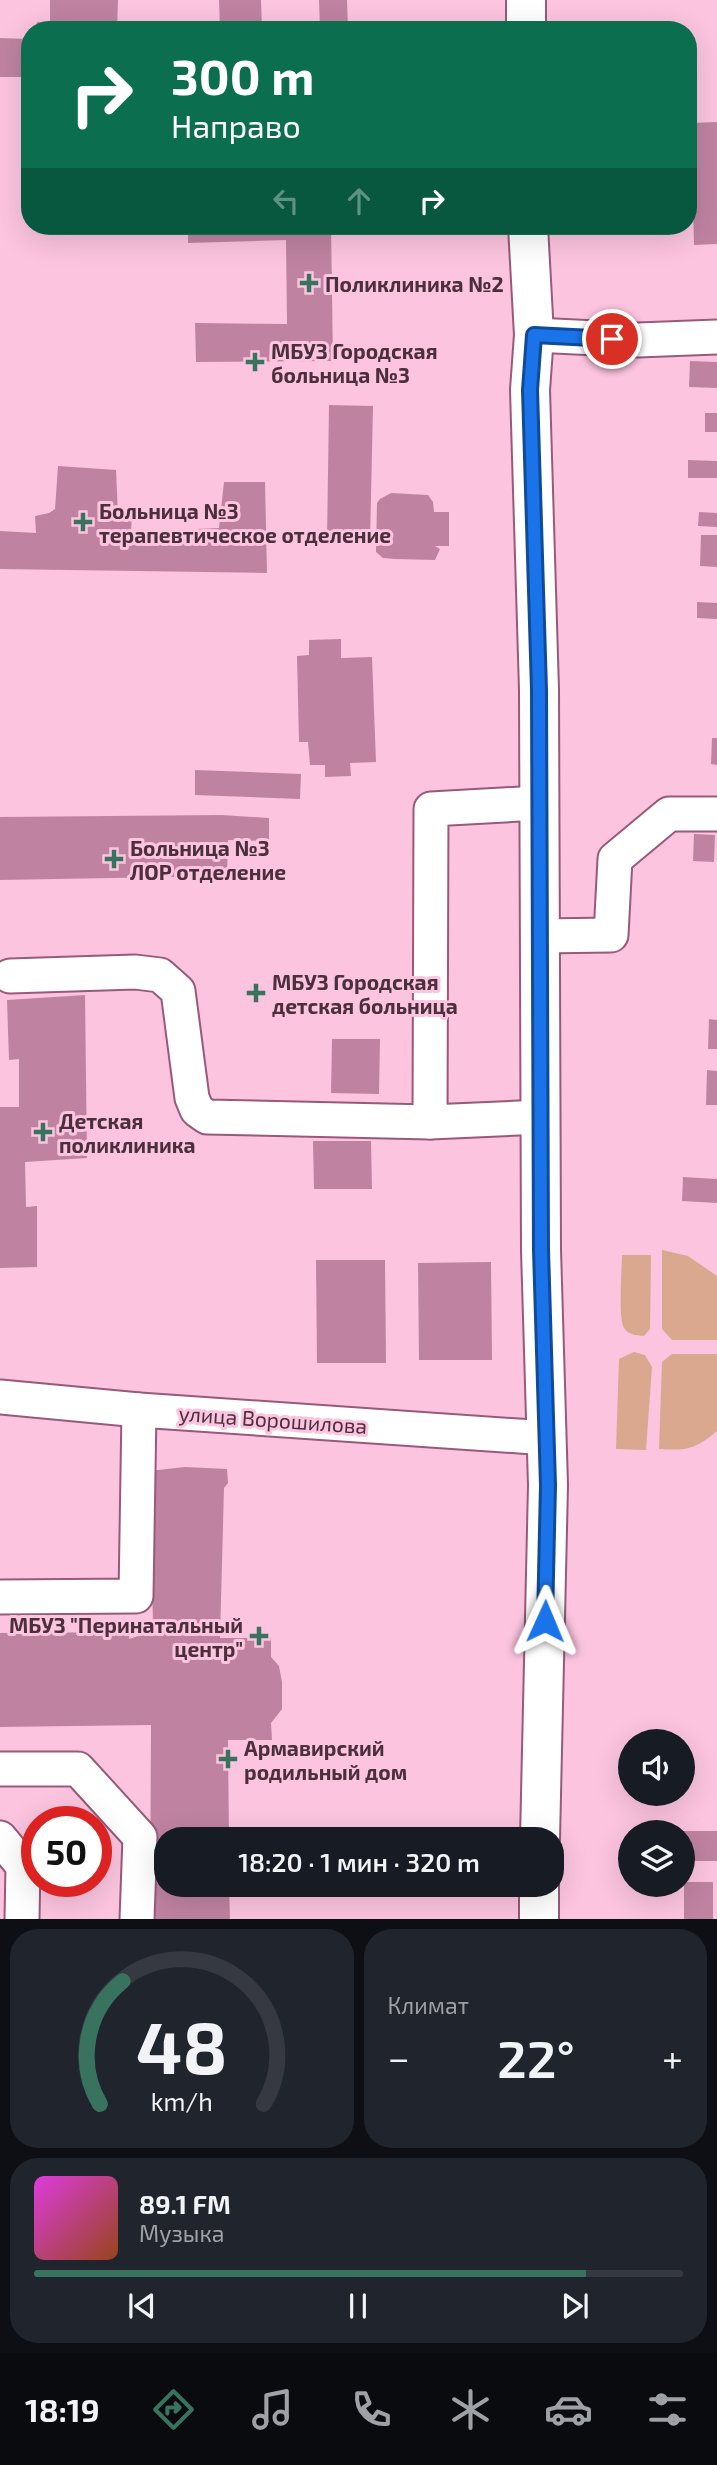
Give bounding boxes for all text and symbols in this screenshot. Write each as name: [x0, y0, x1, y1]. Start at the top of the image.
text: 300 m: [171, 46, 314, 105]
icon: right: [56, 49, 147, 140]
text: Направо: [171, 106, 301, 144]
icon: left: [267, 182, 305, 220]
icon: ahead: [340, 182, 378, 220]
icon: right: [413, 182, 451, 220]
place label: Поликлиника №2: [325, 271, 504, 296]
marker: Поликлиника №2: [299, 273, 319, 293]
pin: [582, 309, 642, 369]
icon: arrive: [593, 320, 631, 358]
place label: МБУЗ Городская больница №3: [271, 338, 438, 387]
marker: МБУЗ Городская больница №3: [245, 352, 265, 372]
place label: Больница №3 терапевтическое отделение: [99, 498, 391, 547]
marker: Больница №3 терапевтическое отделение: [73, 512, 93, 532]
place label: Больница №3 ЛОР отделение: [130, 835, 286, 884]
marker: Больница №3 ЛОР отделение: [104, 849, 124, 869]
place label: МБУЗ Городская детская больница: [272, 969, 458, 1018]
marker: МБУЗ Городская детская больница: [246, 983, 266, 1003]
place label: Детская поликлиника: [59, 1108, 196, 1157]
marker: Детская поликлиника: [33, 1122, 53, 1142]
street label: улица Ворошилова: [178, 1400, 368, 1439]
position arrow: [508, 1584, 582, 1658]
place label: МБУЗ "Перинатальный центр": [9, 1612, 243, 1661]
marker: МБУЗ "Перинатальный центр": [249, 1626, 269, 1646]
map controls: [618, 1729, 695, 1897]
button: sound: [618, 1729, 695, 1806]
place label: Армавирский родильный дом: [244, 1735, 407, 1784]
marker: Армавирский родильный дом: [218, 1749, 238, 1769]
speed limit sign: 50: [21, 1806, 112, 1897]
button: layers: [618, 1820, 695, 1897]
text: 18:20 · 1 мин · 320 m: [238, 1846, 480, 1877]
text: Климат: [388, 1991, 469, 2019]
text: 48: [136, 2002, 228, 2090]
text: 22°: [497, 2026, 575, 2088]
text: −: [388, 2034, 410, 2080]
text: +: [662, 2034, 683, 2080]
text: km/h: [151, 2086, 213, 2116]
text: 89.1 FM: [139, 2188, 231, 2219]
text: Музыка: [139, 2219, 224, 2247]
icon: previous: [123, 2287, 161, 2325]
icon: pause: [339, 2287, 377, 2325]
icon: next: [556, 2287, 594, 2325]
icon: directions: [149, 2385, 198, 2434]
icon: music: [248, 2385, 297, 2434]
icon: phone: [347, 2385, 396, 2434]
icon: climate: [446, 2385, 495, 2434]
icon: car: [544, 2385, 593, 2434]
icon: filters: [643, 2385, 692, 2434]
text: 18:19: [25, 2390, 100, 2428]

